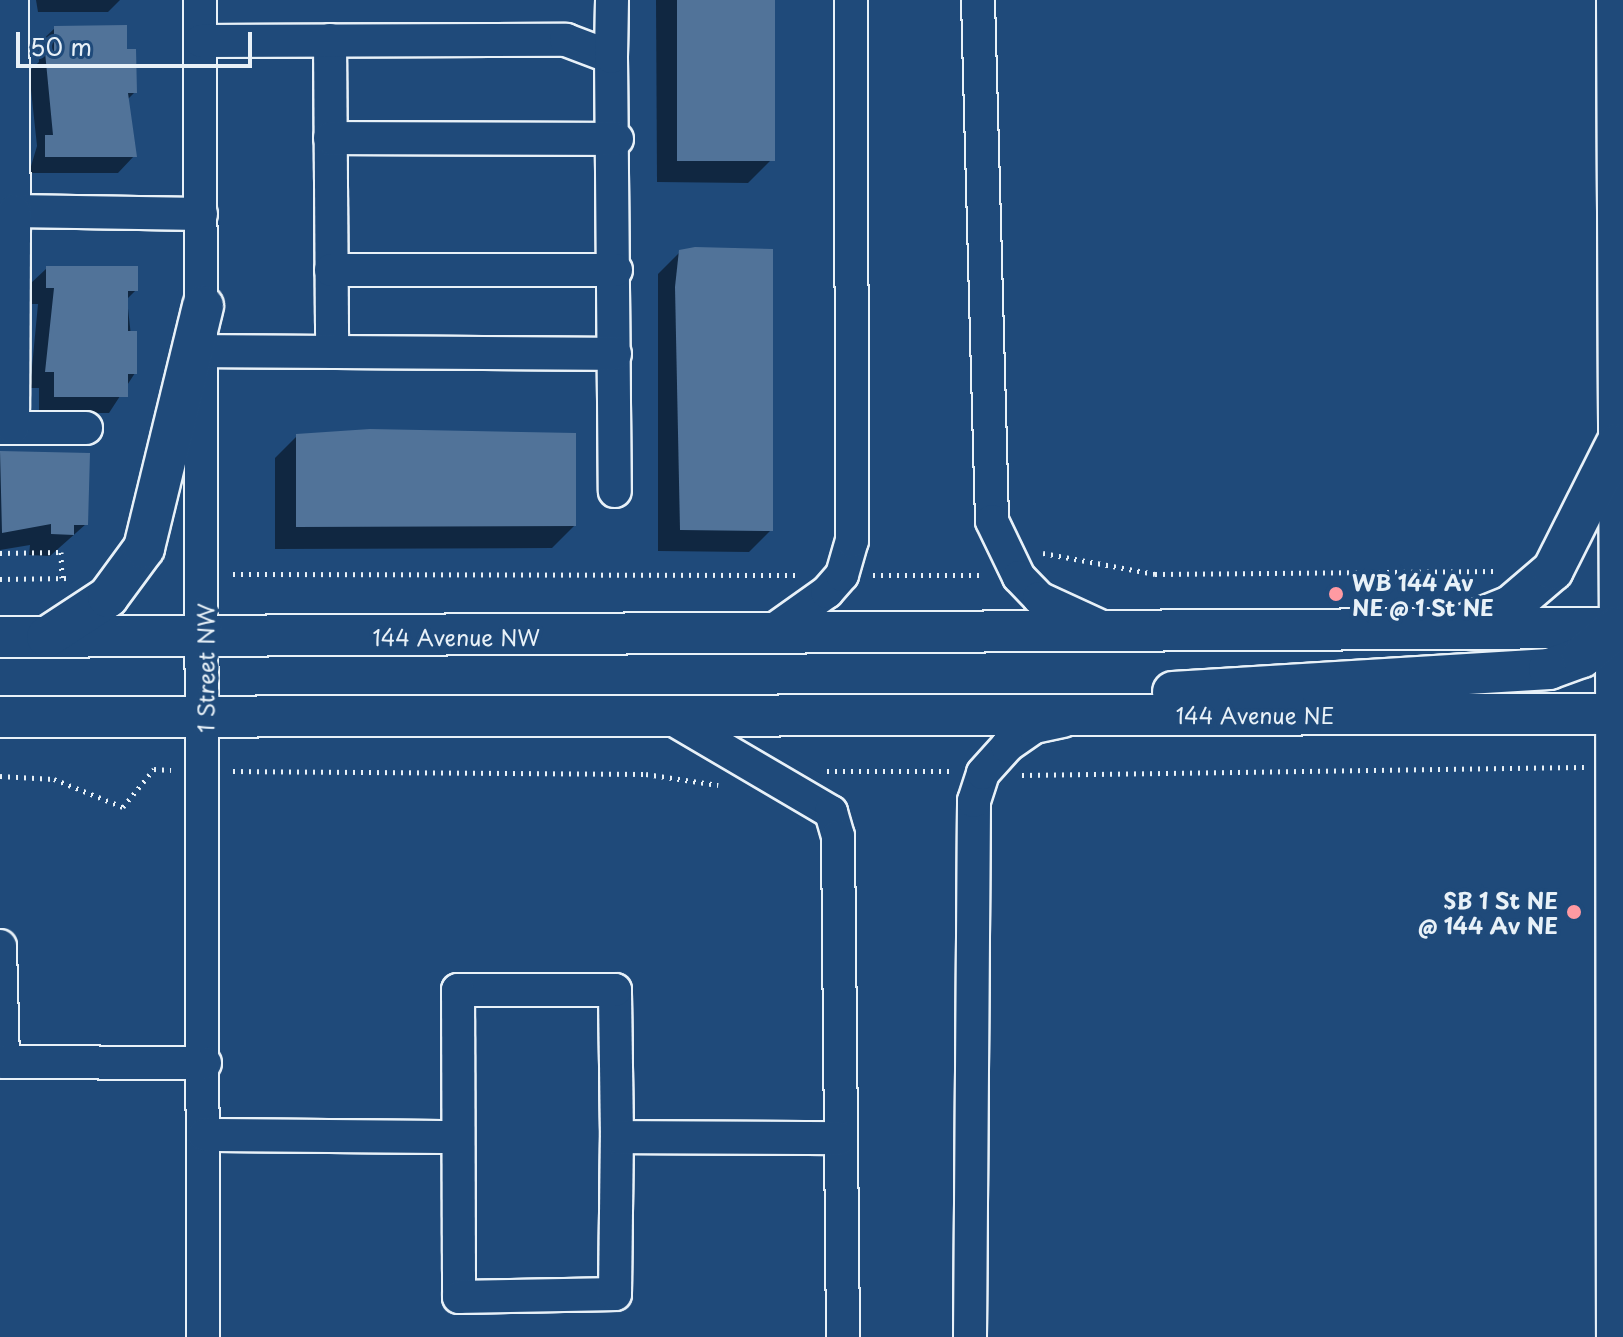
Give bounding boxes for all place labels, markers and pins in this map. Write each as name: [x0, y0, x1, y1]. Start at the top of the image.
place label: WB 144 Av NE @ 1 St NE: [1352, 568, 1496, 620]
marker: WB 144 Av NE @ 1 St NE: [1327, 585, 1345, 603]
place label: SB 1 St NE @ 144 Av NE: [1417, 886, 1558, 938]
marker: SB 1 St NE @ 144 Av NE: [1565, 903, 1583, 921]

